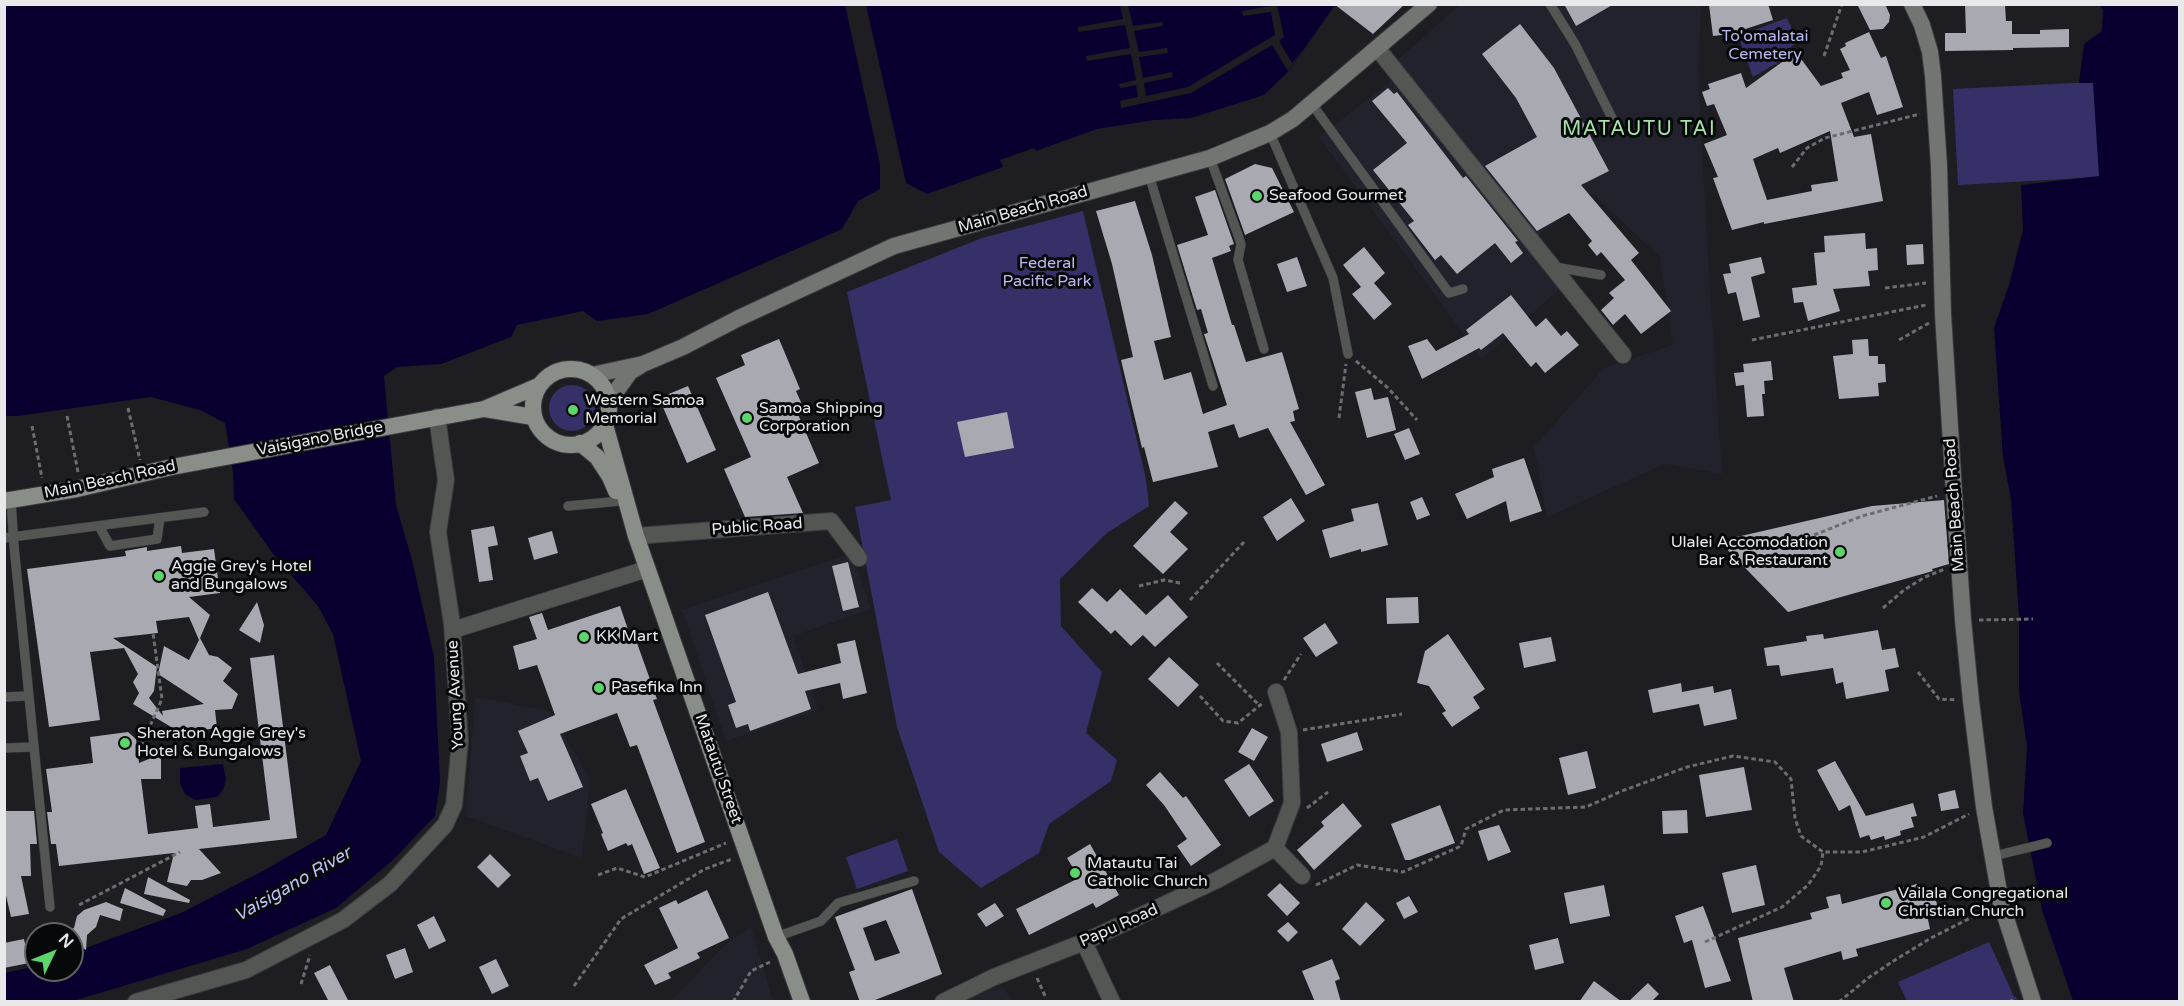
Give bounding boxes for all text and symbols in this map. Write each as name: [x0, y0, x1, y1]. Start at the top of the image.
park label: To'omalatai Cemetery: [1721, 27, 1809, 65]
district label: MATAUTU TAI: [1562, 118, 1716, 142]
street label: Main Beach Road: [956, 182, 1090, 238]
place label: Seafood Gourmet: [1269, 186, 1404, 206]
marker: Seafood Gourmet: [1250, 189, 1264, 203]
park label: Federal Pacific Park: [1003, 254, 1091, 292]
place label: Western Samoa Memorial: [585, 391, 704, 429]
place label: Samoa Shipping Corporation: [759, 399, 883, 437]
marker: Western Samoa Memorial: [566, 403, 580, 417]
marker: Samoa Shipping Corporation: [740, 411, 754, 425]
street label: Vaisigano Bridge: [255, 417, 385, 461]
street label: Main Beach Road: [1941, 437, 1969, 573]
street label: Main Beach Road: [42, 457, 178, 503]
street label: Public Road: [711, 514, 803, 540]
place label: Ulalei Accomodation Bar & Restaurant: [1671, 533, 1828, 571]
marker: Ulalei Accomodation Bar & Restaurant: [1833, 545, 1847, 559]
place label: Aggie Grey's Hotel and Bungalows: [171, 557, 312, 595]
marker: Aggie Grey's Hotel and Bungalows: [152, 569, 166, 583]
place label: KK Mart: [596, 627, 658, 647]
marker: KK Mart: [577, 630, 591, 644]
street label: Young Avenue: [444, 640, 468, 750]
place label: Pasefika Inn: [611, 678, 703, 698]
marker: Pasefika Inn: [592, 681, 606, 695]
street label: Matautu Street: [690, 712, 746, 826]
place label: Sheraton Aggie Grey's Hotel & Bungalows: [137, 724, 306, 762]
marker: Sheraton Aggie Grey's Hotel & Bungalows: [118, 736, 132, 750]
water label: Vaisigano River: [231, 843, 355, 927]
place label: Matautu Tai Catholic Church: [1087, 854, 1208, 892]
marker: Matautu Tai Catholic Church: [1068, 866, 1082, 880]
place label: Vailala Congregational Christian Church: [1898, 884, 2068, 922]
marker: Vailala Congregational Christian Church: [1879, 896, 1893, 910]
street label: Papu Road: [1077, 900, 1161, 952]
north arrow: [24, 922, 84, 982]
text: N: [54, 930, 77, 953]

